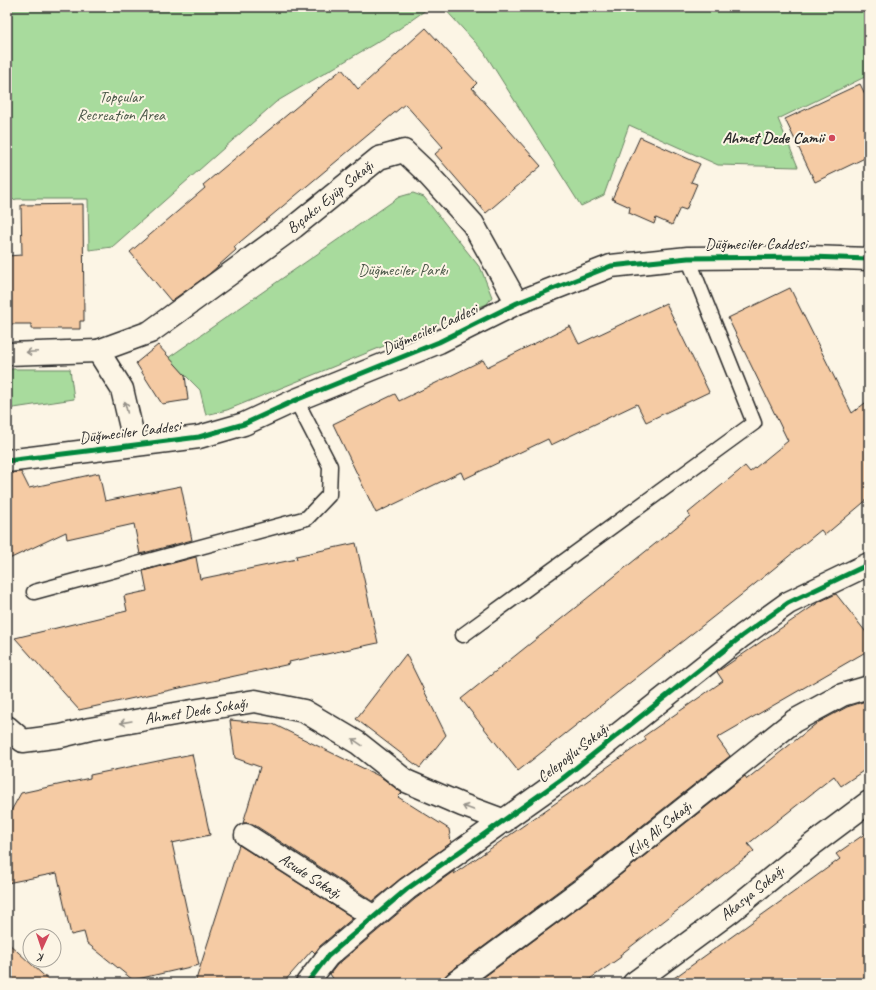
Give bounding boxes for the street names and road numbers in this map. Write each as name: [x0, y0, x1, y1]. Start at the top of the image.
street label: Bıçakcı Eyüp Sokağı: [282, 155, 378, 238]
street label: Düğmeciler Caddesi: [705, 234, 809, 254]
street label: Düğmeciler Caddesi: [379, 298, 482, 359]
street label: Düğmeciler Caddesi: [78, 416, 184, 448]
street label: Ahmet Dede Sokağı: [143, 693, 250, 729]
street label: Celepoğlu Sokağı: [533, 718, 614, 787]
street label: Kılıç Ali Sokağı: [622, 796, 697, 861]
street label: Asude Sokağı: [275, 849, 345, 904]
street label: Akasya Sokağı: [716, 860, 789, 925]

